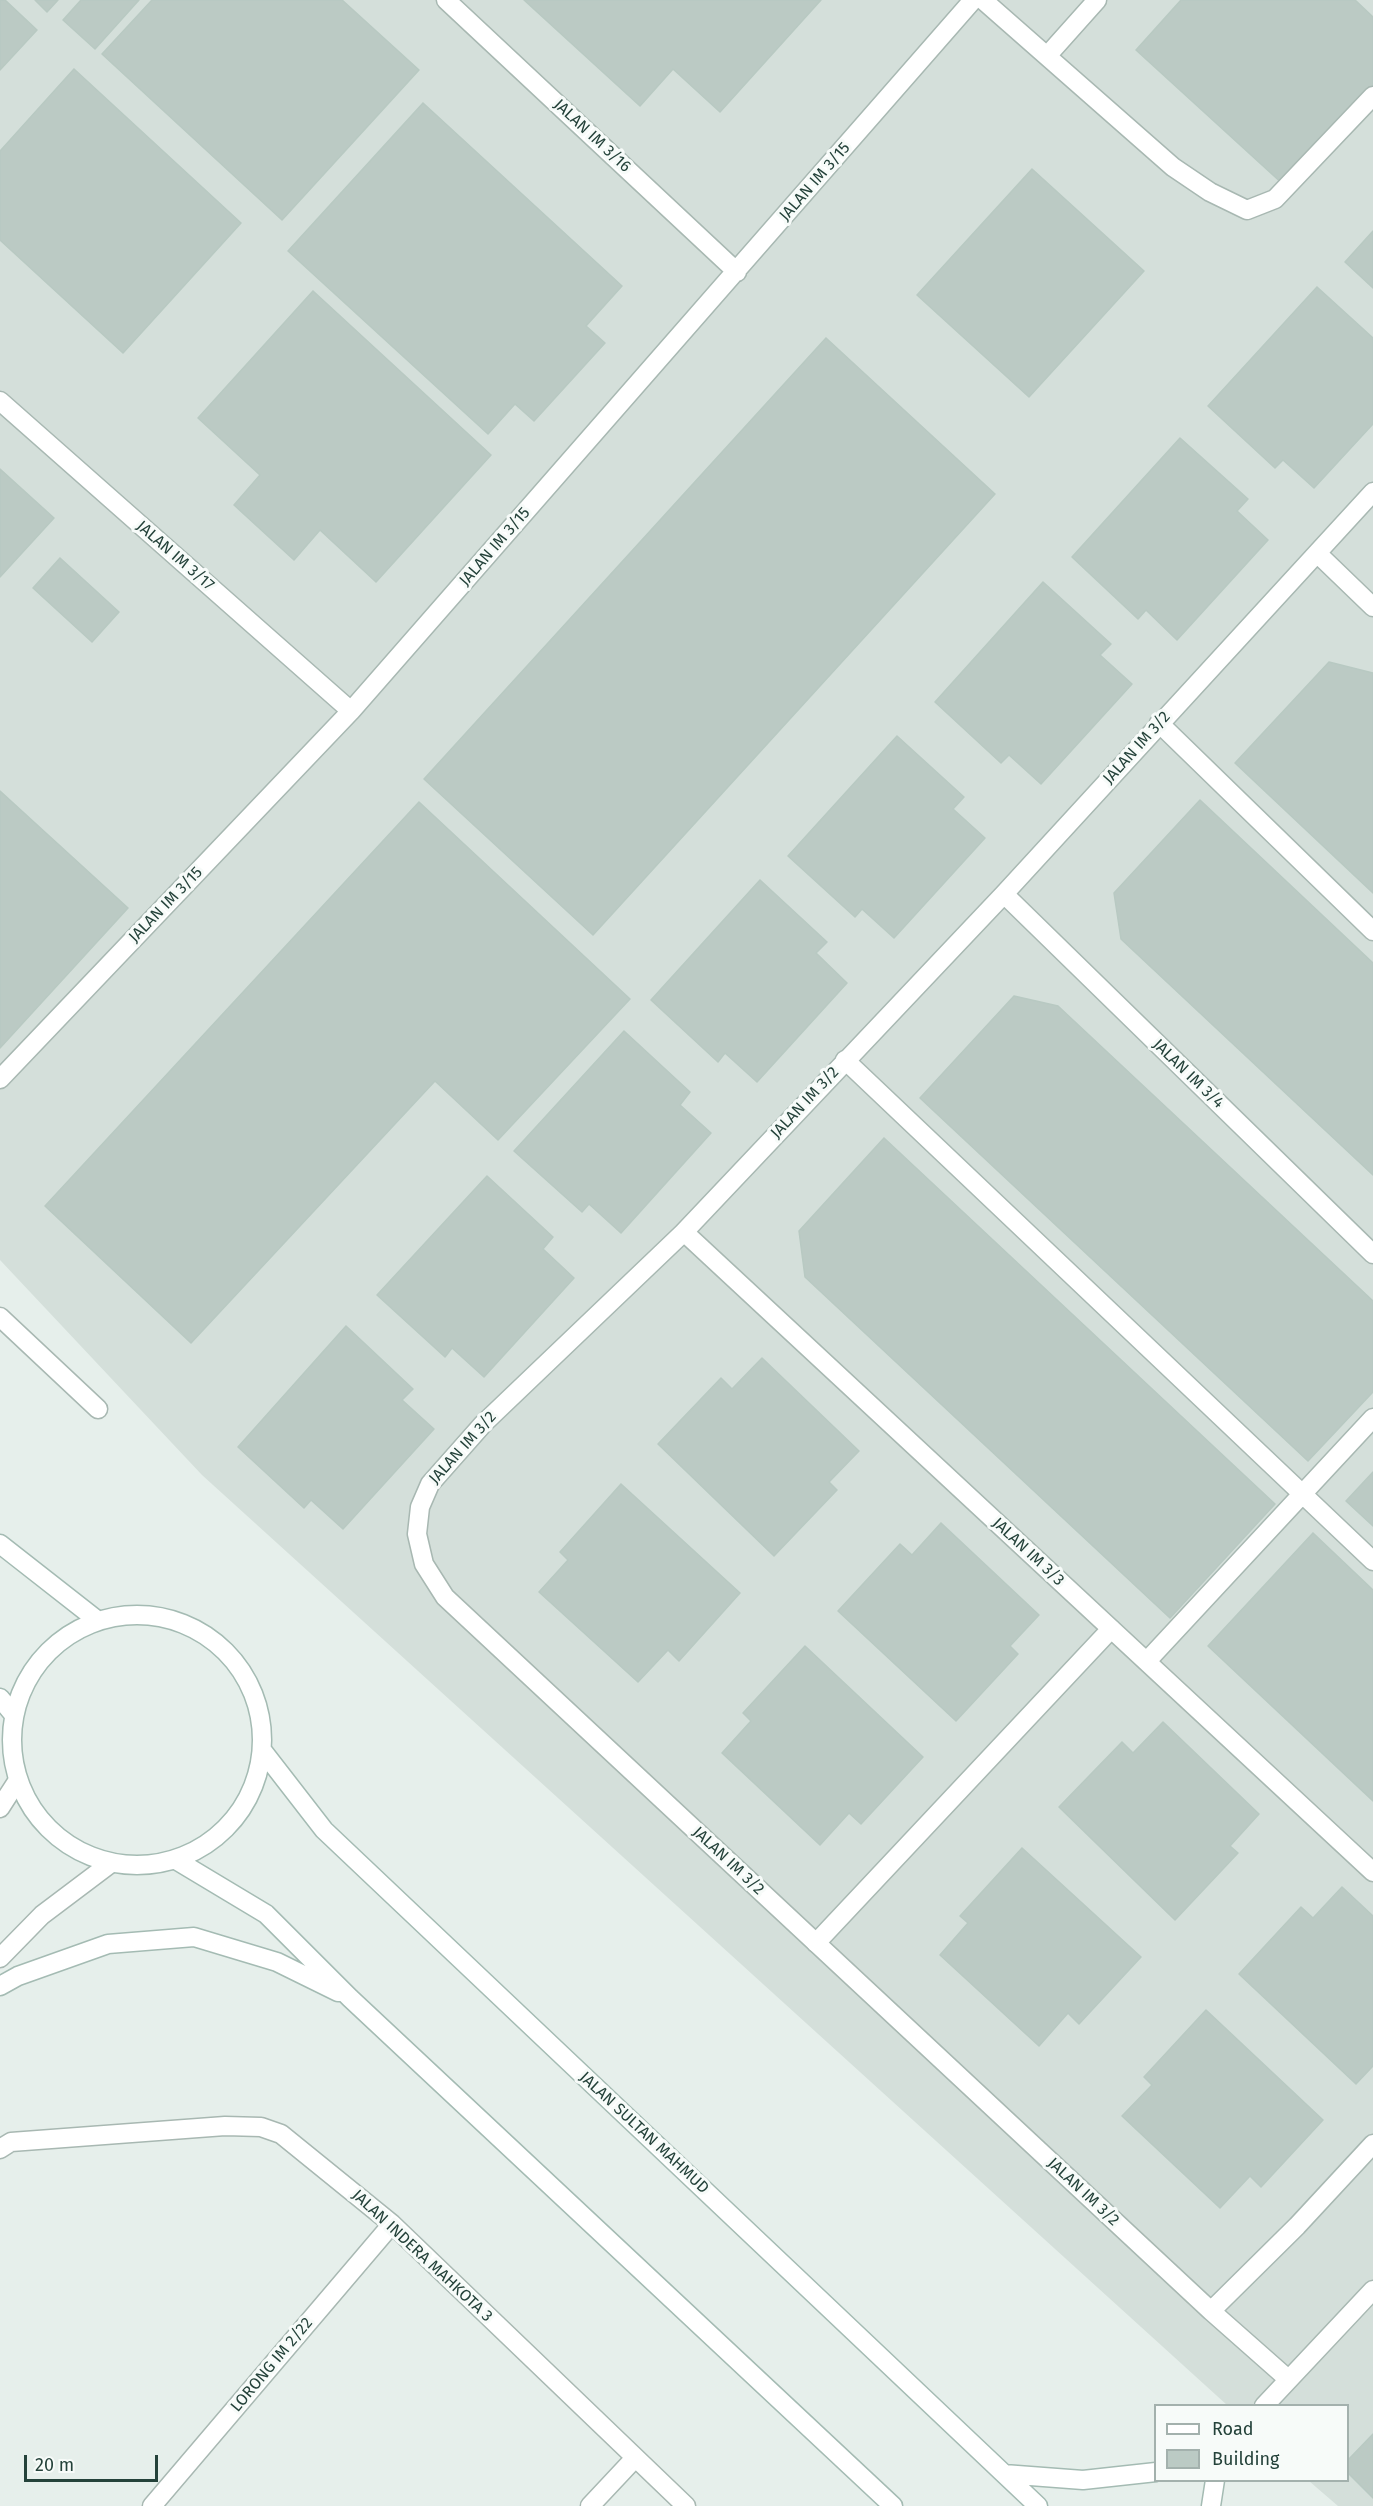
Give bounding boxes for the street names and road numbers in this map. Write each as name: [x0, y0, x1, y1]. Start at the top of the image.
street label: JALAN IM 3/16: [550, 95, 634, 177]
street label: JALAN IM 3/15: [776, 139, 854, 225]
street label: JALAN IM 3/15: [456, 504, 534, 590]
street label: JALAN IM 3/17: [132, 517, 218, 595]
street label: JALAN IM 3/2: [1099, 708, 1175, 788]
street label: JALAN IM 3/15: [125, 863, 207, 947]
street label: JALAN IM 3/4: [1148, 1035, 1228, 1113]
street label: JALAN IM 3/2: [767, 1063, 843, 1143]
street label: JALAN IM 3/2: [425, 1408, 501, 1488]
street label: JALAN IM 3/3: [988, 1514, 1068, 1590]
street label: JALAN IM 3/2: [688, 1823, 768, 1899]
street label: JALAN SULTAN MAHMUD: [575, 2068, 713, 2198]
street label: JALAN IM 3/2: [1043, 2154, 1123, 2230]
street label: JALAN INDERA MAHKOTA 3: [348, 2186, 496, 2326]
street label: LORONG IM 2/22: [227, 2314, 317, 2416]

